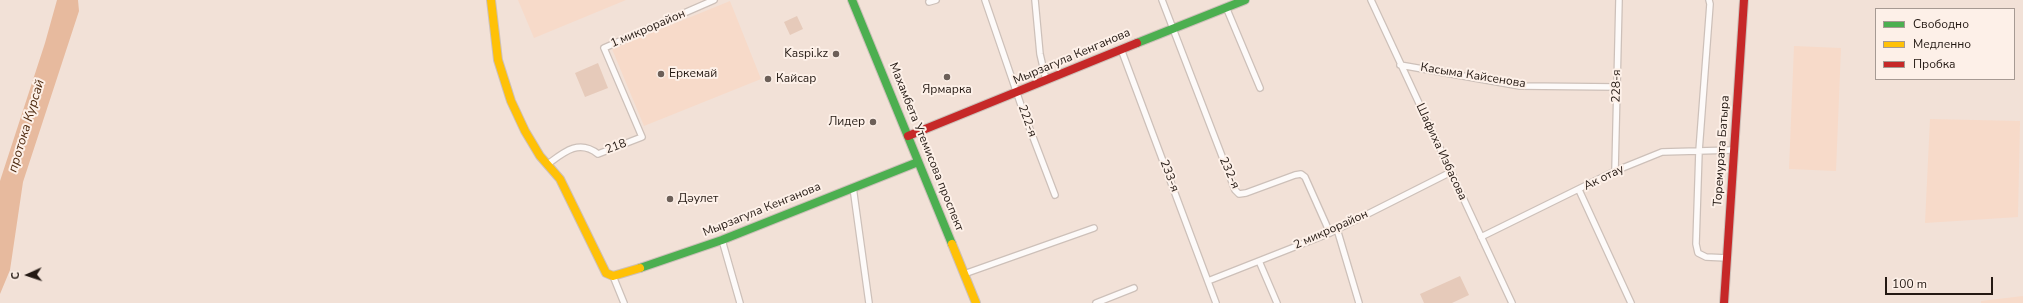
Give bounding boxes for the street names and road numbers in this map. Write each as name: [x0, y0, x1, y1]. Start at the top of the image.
street label: 1 микрорайон: [608, 7, 688, 51]
street label: Мырзагула Кенганова: [1011, 26, 1133, 88]
street label: Махамбета Утемисова проспект: [886, 61, 966, 233]
street label: Касыма Кайсенова: [1419, 61, 1527, 91]
street label: 228-я: [1610, 69, 1624, 103]
street label: Торемурата Батыра: [1711, 95, 1733, 207]
street label: Шафиха Избасова: [1412, 101, 1470, 203]
street label: 222-я: [1015, 103, 1039, 139]
street label: 218: [603, 136, 629, 158]
street label: 232-я: [1216, 155, 1242, 191]
street label: 233-я: [1156, 158, 1182, 194]
street label: Ак отау: [1582, 162, 1626, 194]
street label: Мырзагула Кенганова: [701, 180, 823, 240]
street label: 2 микрорайон: [1292, 207, 1370, 253]

